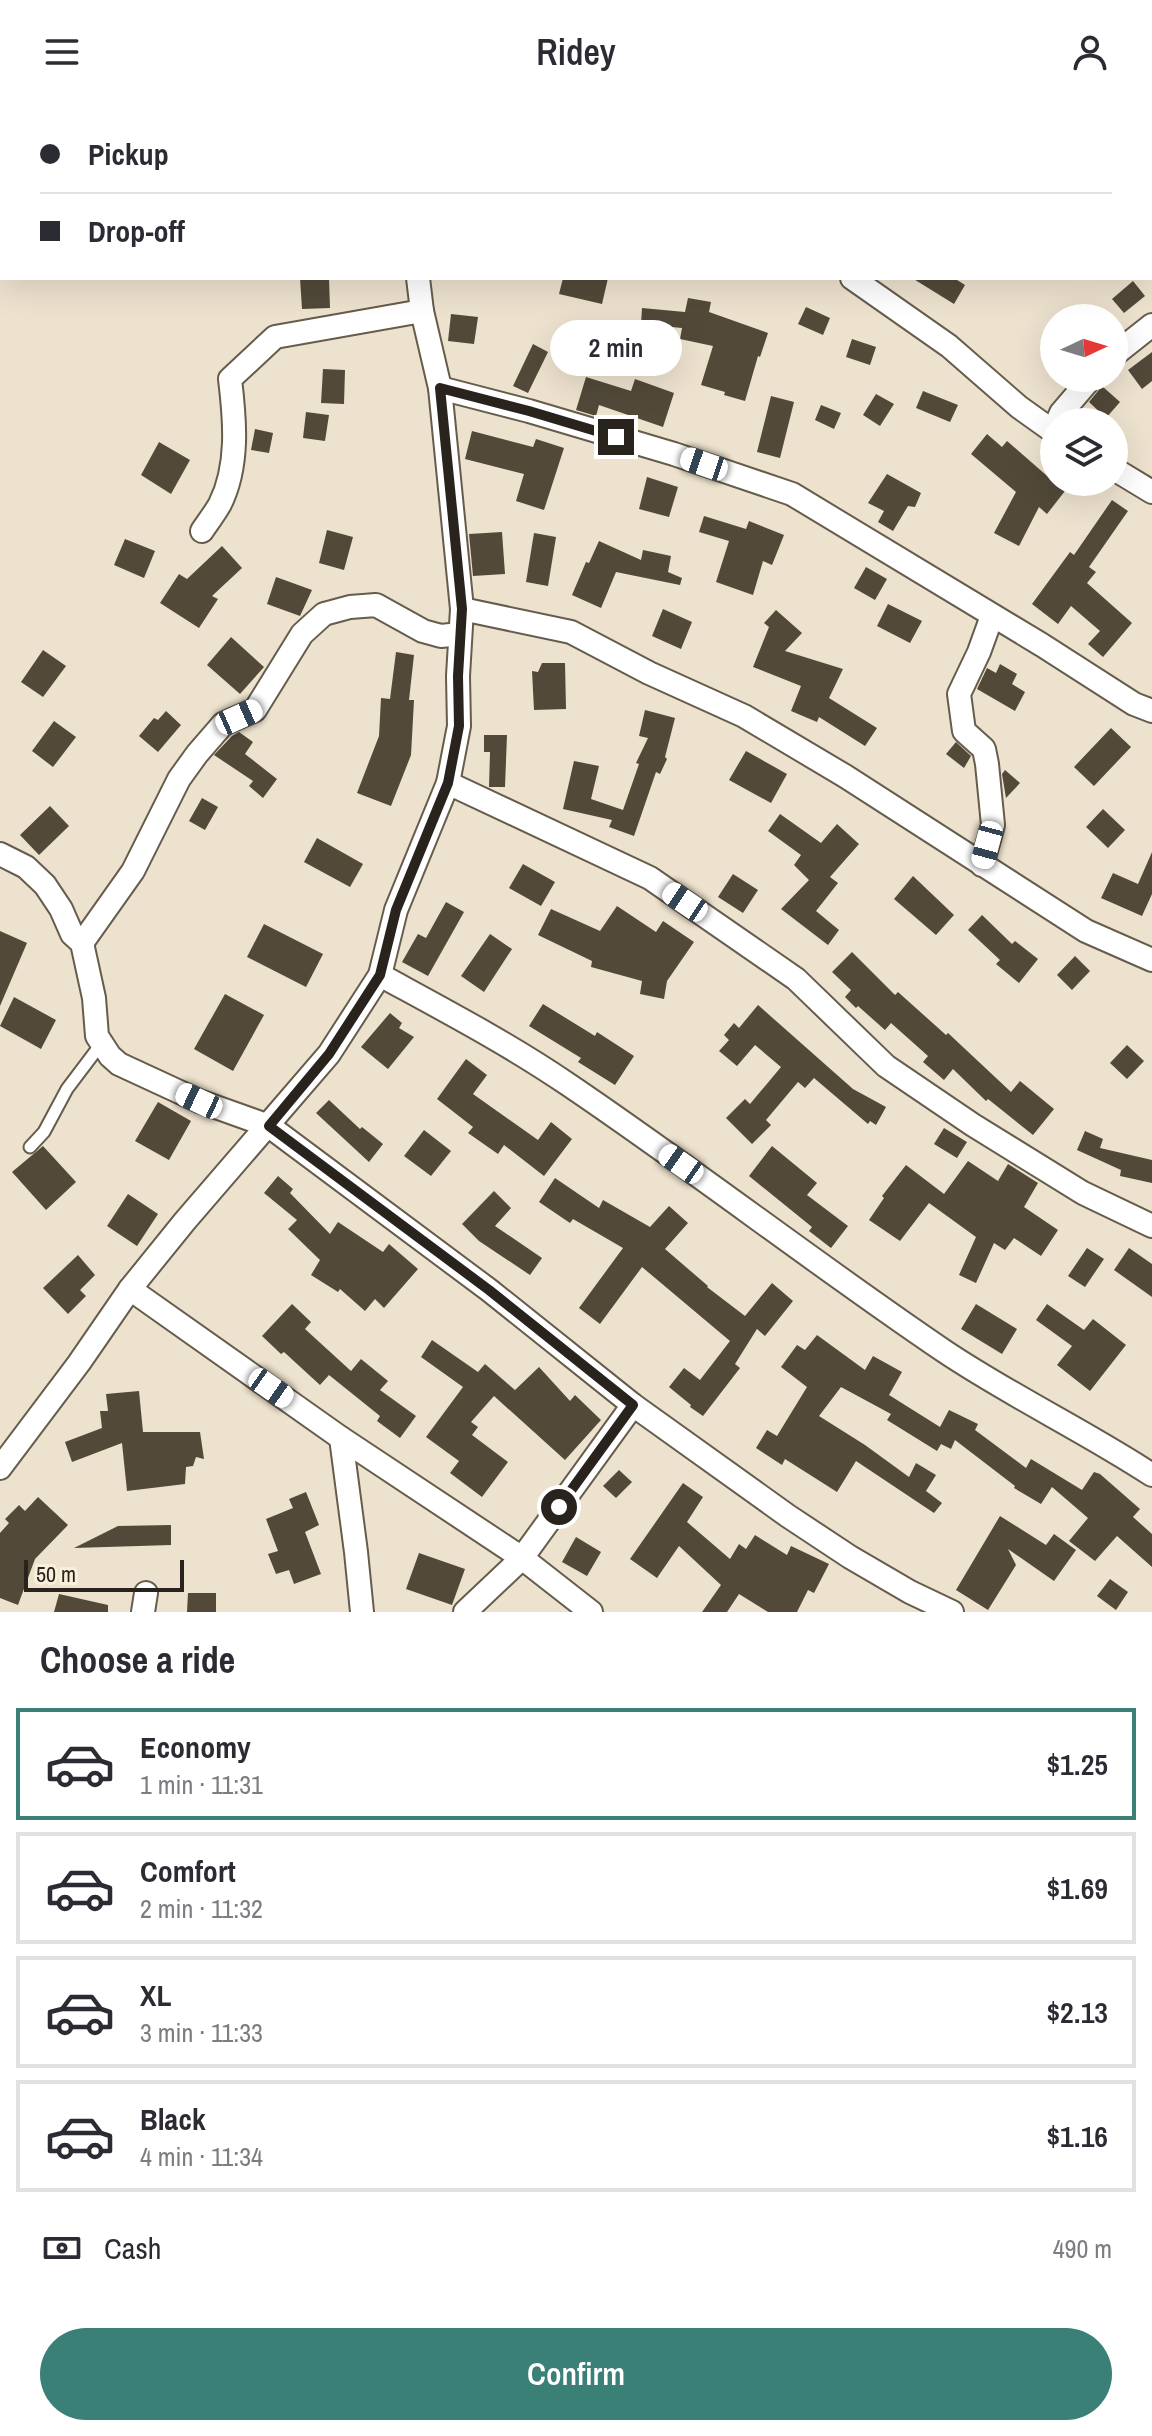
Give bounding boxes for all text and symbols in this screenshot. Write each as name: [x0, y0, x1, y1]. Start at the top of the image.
text: Ridey: [536, 28, 616, 76]
icon: menu: [40, 30, 84, 74]
icon: person: [1068, 30, 1112, 74]
text: Pickup: [88, 134, 169, 174]
text: Drop-off: [88, 211, 185, 251]
north arrow: [1040, 304, 1128, 392]
map controls: [1040, 304, 1128, 496]
callout: 2 min: [550, 321, 682, 377]
text: 2 min: [589, 330, 643, 365]
button: layers: [1040, 408, 1128, 496]
route end: [598, 419, 634, 455]
car: [677, 445, 731, 483]
car: [212, 696, 266, 738]
car: [969, 819, 1005, 871]
car: [658, 879, 712, 925]
car: [172, 1080, 226, 1122]
car: [654, 1140, 708, 1188]
car: [244, 1364, 298, 1412]
route start: [541, 1489, 577, 1525]
scale bar: [24, 1556, 184, 1592]
text: 50 m: [36, 1559, 76, 1589]
text: Choose a ride: [40, 1636, 235, 1684]
text: Economy: [140, 1727, 251, 1767]
icon: car: [44, 1728, 116, 1800]
text: $1.25: [1046, 1744, 1108, 1784]
text: 1 min · 11:31: [140, 1767, 263, 1802]
text: Comfort: [140, 1851, 236, 1891]
icon: car: [44, 1852, 116, 1924]
text: $1.69: [1046, 1868, 1108, 1908]
text: 2 min · 11:32: [140, 1891, 263, 1926]
text: XL: [140, 1975, 171, 2015]
icon: car: [44, 1976, 116, 2048]
text: $2.13: [1046, 1992, 1108, 2032]
text: 3 min · 11:33: [140, 2015, 263, 2050]
text: Black: [140, 2099, 206, 2139]
icon: car: [44, 2100, 116, 2172]
text: $1.16: [1046, 2116, 1108, 2156]
text: 4 min · 11:34: [140, 2139, 263, 2174]
icon: cash: [40, 2226, 84, 2270]
text: Cash: [104, 2228, 161, 2268]
text: 490 m: [1053, 2231, 1112, 2266]
button: Confirm: [40, 2328, 1112, 2420]

